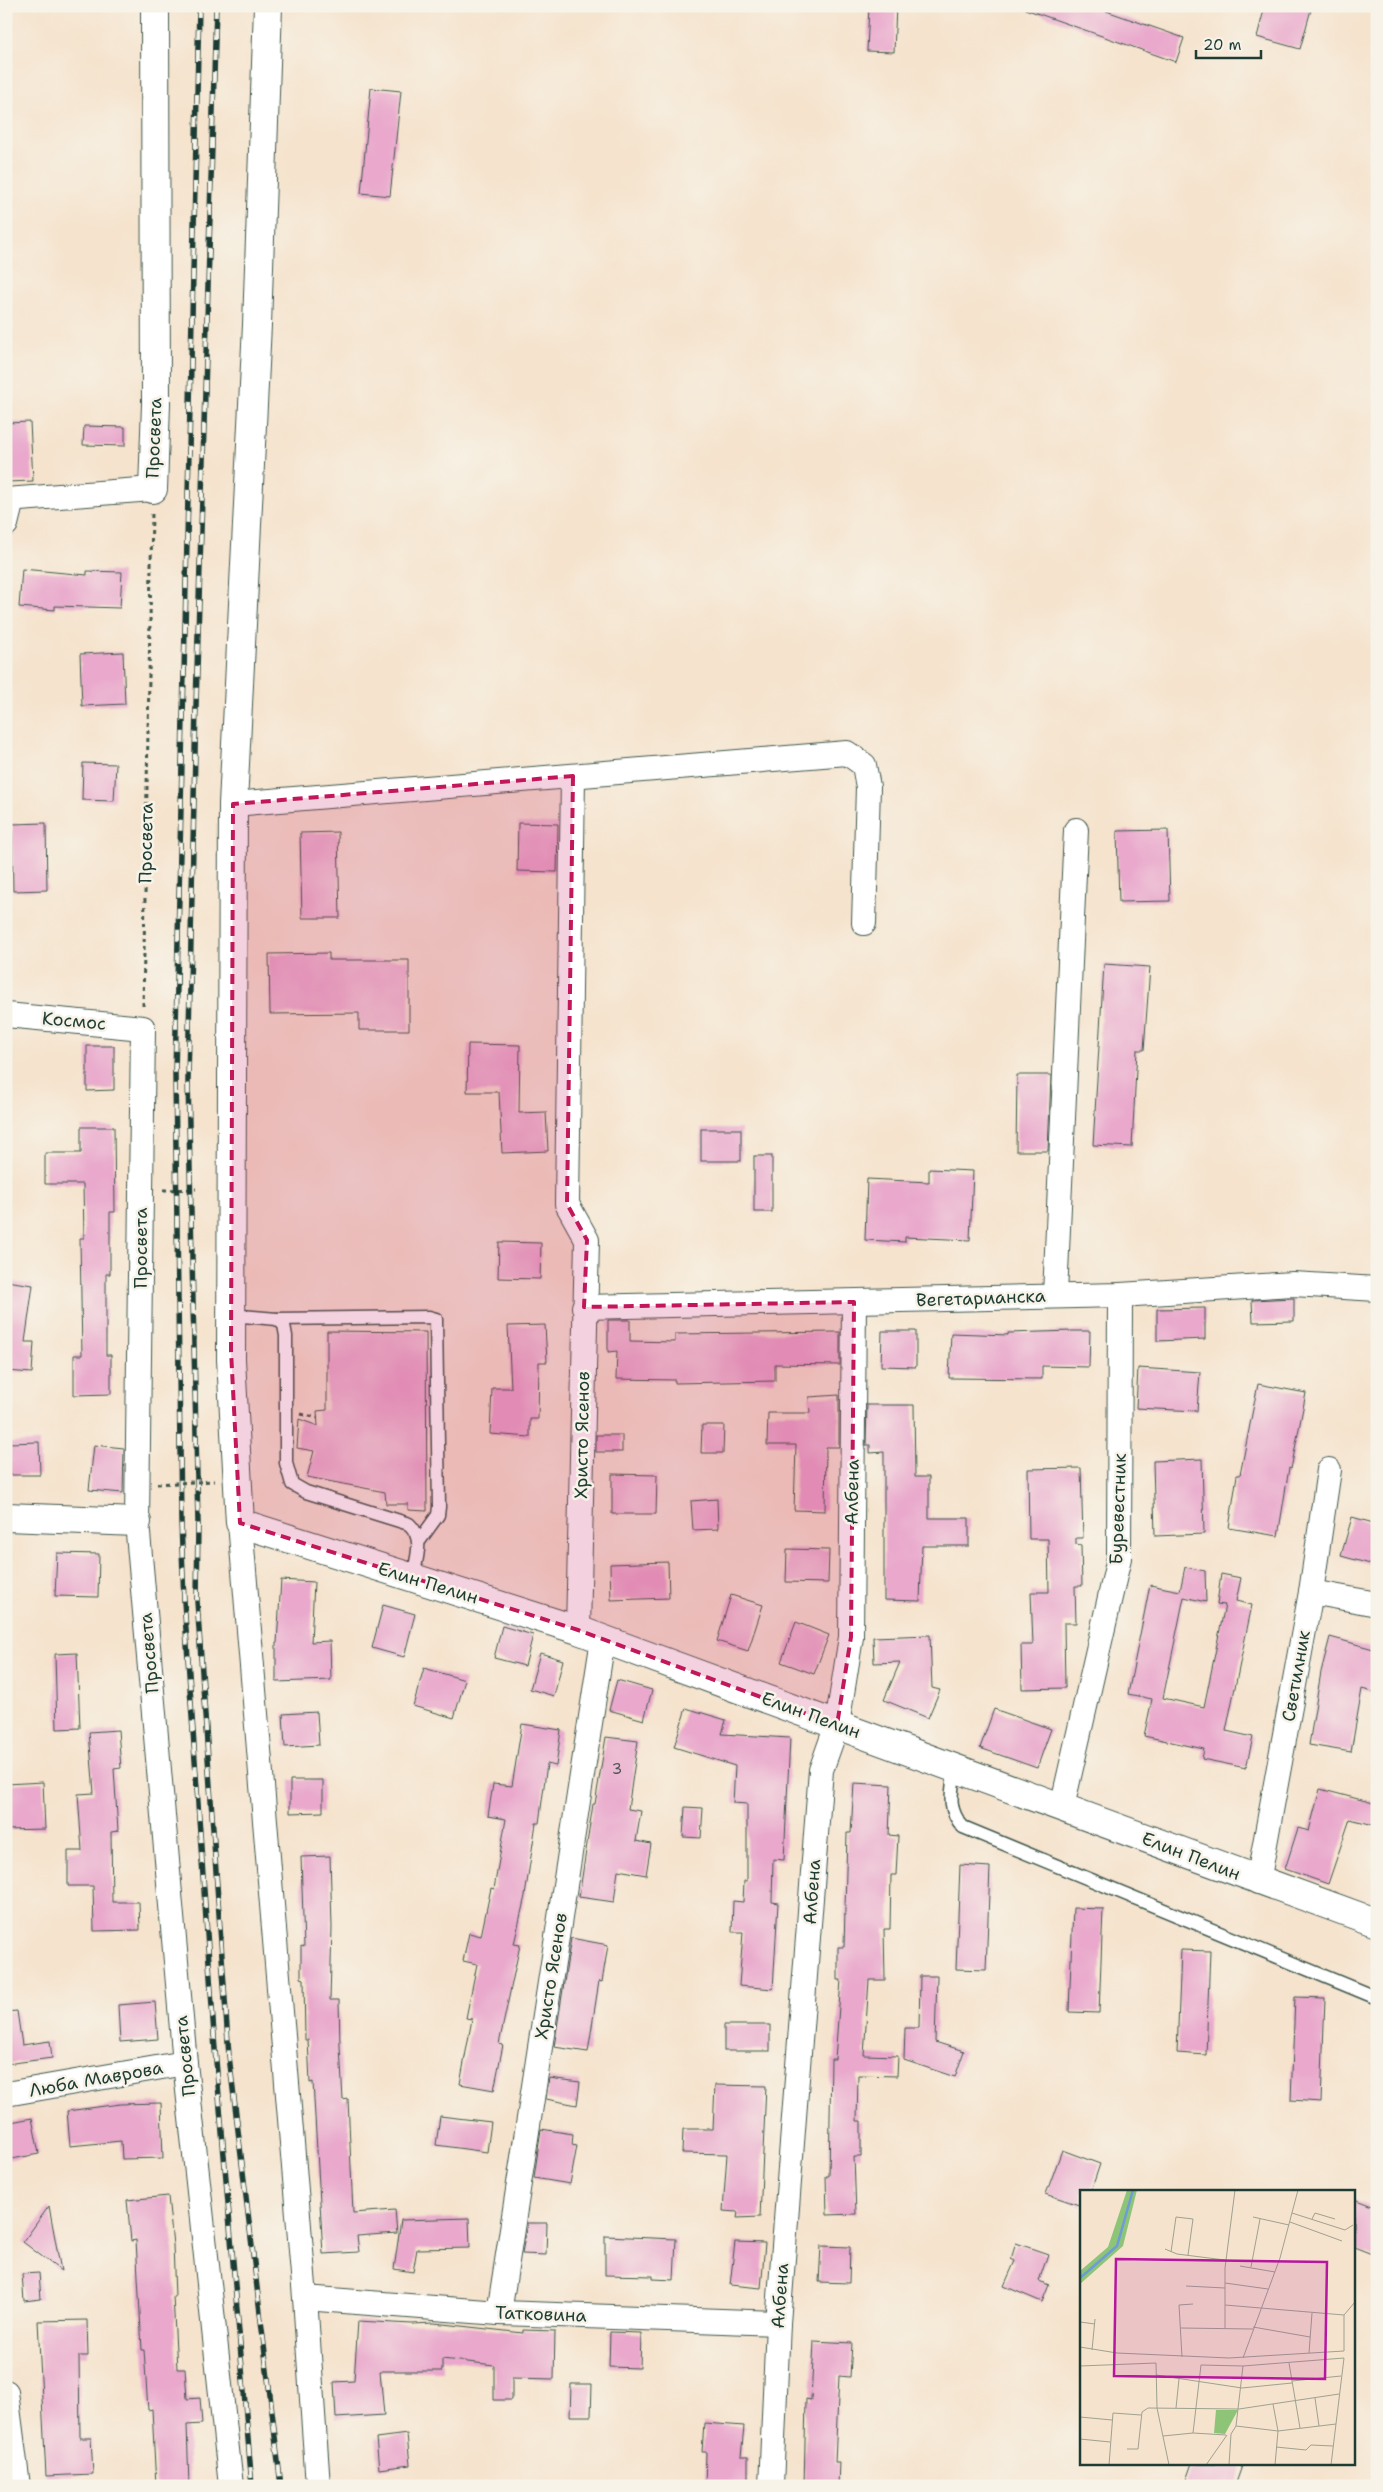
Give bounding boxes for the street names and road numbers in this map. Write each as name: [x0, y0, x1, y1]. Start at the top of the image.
street label: Просвета: [141, 397, 167, 479]
street label: Просвета: [133, 802, 159, 884]
street label: Космос: [41, 1006, 107, 1036]
street label: Просвета: [129, 1208, 153, 1288]
street label: Вегетарианска: [916, 1284, 1046, 1312]
street label: Христо Ясенов: [569, 1371, 595, 1499]
street label: Буревестник: [1104, 1452, 1132, 1565]
street label: Албена: [839, 1459, 865, 1525]
street label: Елин Пелин: [375, 1556, 481, 1610]
street label: Просвета: [134, 1612, 164, 1694]
street label: Светилник: [1276, 1628, 1316, 1724]
street label: Елин Пелин: [758, 1686, 864, 1744]
street label: Елин Пелин: [1138, 1826, 1244, 1886]
street label: Албена: [798, 1858, 826, 1926]
street label: Христо Ясенов: [529, 1911, 573, 2041]
street label: Просвета: [169, 2015, 201, 2097]
street label: Люба Маврова: [27, 2055, 165, 2103]
street label: Албена: [766, 2262, 794, 2330]
street label: Татковина: [495, 2300, 587, 2328]

